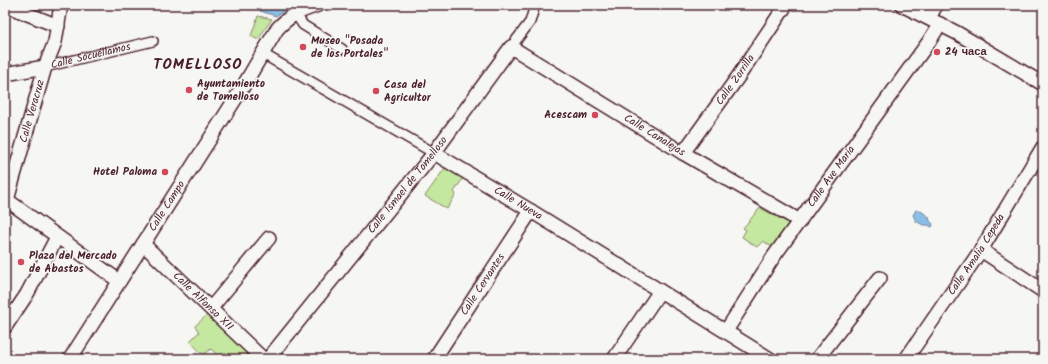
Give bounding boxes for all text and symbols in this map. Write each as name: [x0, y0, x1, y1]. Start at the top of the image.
place label: Museo "Posada de los Portales": [311, 32, 388, 63]
street label: Calle Socuéllamos: [49, 38, 133, 74]
marker: Museo "Posada de los Portales": [298, 42, 308, 52]
place label: 24 часа: [945, 43, 987, 61]
marker: 24 часа: [932, 47, 942, 57]
street label: Calle Zorrilla: [711, 51, 760, 109]
district label: TOMELLOSO: [153, 53, 243, 77]
place label: Ayuntamiento de Tomelloso: [197, 75, 265, 106]
place label: Casa del Agricultor: [384, 76, 432, 107]
street label: Calle Veracruz: [15, 77, 50, 145]
marker: Ayuntamiento de Tomelloso: [184, 85, 194, 95]
marker: Casa del Agricultor: [371, 86, 381, 96]
place label: Acescam: [544, 106, 587, 124]
street label: Calle Canalejas: [620, 109, 689, 161]
marker: Acescam: [590, 110, 600, 120]
street label: Calle Ismael de Tomelloso: [363, 133, 452, 238]
street label: Calle Ave Maria: [803, 142, 860, 211]
place label: Hotel Paloma: [93, 163, 157, 181]
marker: Hotel Paloma: [160, 167, 170, 177]
street label: Calle Campo: [144, 177, 190, 235]
street label: Calle Nueva: [490, 182, 546, 225]
street label: Calle Amalia Cepeda: [943, 210, 1010, 299]
place label: Plaza del Mercado de Abastos: [29, 247, 117, 278]
street label: Calle Cervantes: [456, 250, 510, 319]
marker: Plaza del Mercado de Abastos: [16, 257, 26, 267]
street label: Calle Alfonso XII: [168, 268, 238, 335]

